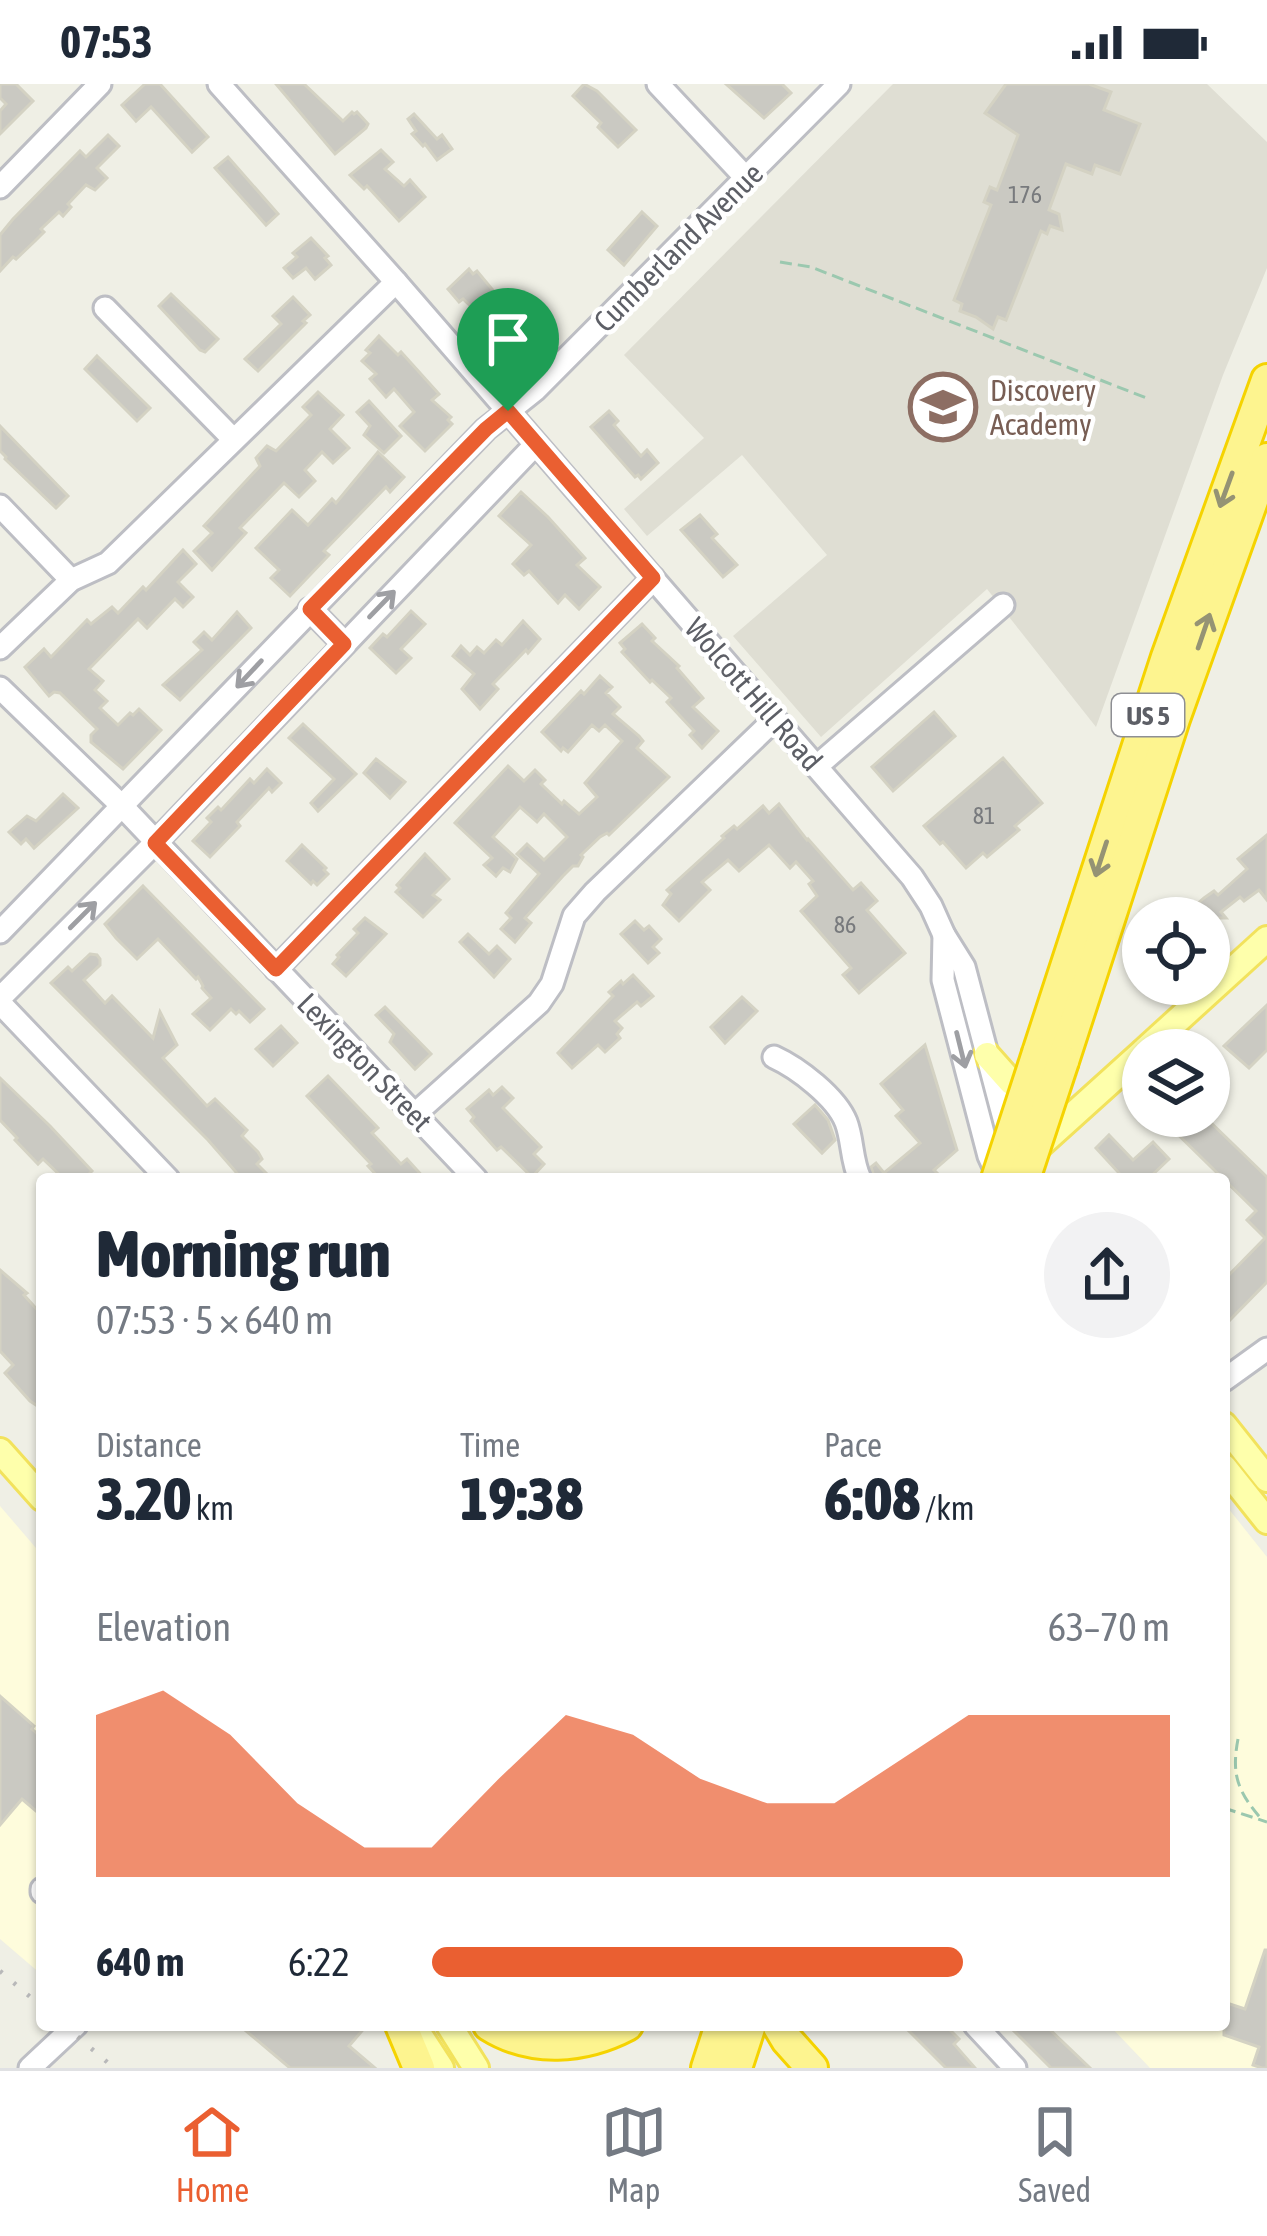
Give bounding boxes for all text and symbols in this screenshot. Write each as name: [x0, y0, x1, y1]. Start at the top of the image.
text: 07:53: [60, 16, 153, 68]
street label: Cumberland Avenue: [587, 156, 769, 338]
house number: 176: [1008, 181, 1042, 208]
pin: [457, 288, 559, 411]
icon: arrive: [475, 306, 541, 372]
school or university icon: Discovery Academy: [908, 372, 978, 442]
place label: Discovery Academy: [990, 373, 1096, 441]
one-way arrow: [1214, 470, 1235, 507]
one-way arrow: [367, 590, 396, 619]
street label: Wolcott Hill Road: [679, 611, 829, 777]
one-way arrow: [1195, 613, 1217, 651]
one-way arrow: [236, 658, 264, 688]
road number: US 5: [1112, 694, 1184, 736]
house number: 81: [973, 802, 995, 829]
one-way arrow: [1089, 839, 1111, 877]
map controls: [1122, 897, 1230, 1137]
button: locate: [1122, 897, 1230, 1005]
one-way arrow: [68, 902, 97, 930]
house number: 86: [834, 911, 856, 938]
street label: Lexington Street: [291, 986, 439, 1138]
button: layers: [1122, 1029, 1230, 1137]
one-way arrow: [951, 1030, 973, 1068]
button: share: [1044, 1212, 1170, 1338]
text: Morning run: [96, 1215, 391, 1291]
text: 07:53 · 5 × 640 m: [96, 1298, 333, 1342]
text: Distance: [96, 1426, 202, 1464]
text: Time: [460, 1426, 520, 1464]
text: Pace: [824, 1426, 882, 1464]
text: 3.20: [96, 1464, 191, 1533]
text: 19:38: [460, 1464, 583, 1533]
text: 6:08: [824, 1464, 920, 1533]
text: km: [191, 1489, 234, 1527]
text: /km: [920, 1489, 974, 1527]
text: Elevation: [96, 1605, 231, 1649]
text: 63–70 m: [1048, 1605, 1170, 1649]
text: 640 m: [96, 1940, 184, 1984]
text: 6:22: [288, 1940, 350, 1984]
tab: Home: [176, 2099, 249, 2209]
tab: Map: [601, 2099, 667, 2209]
tab: Saved: [1018, 2099, 1091, 2209]

